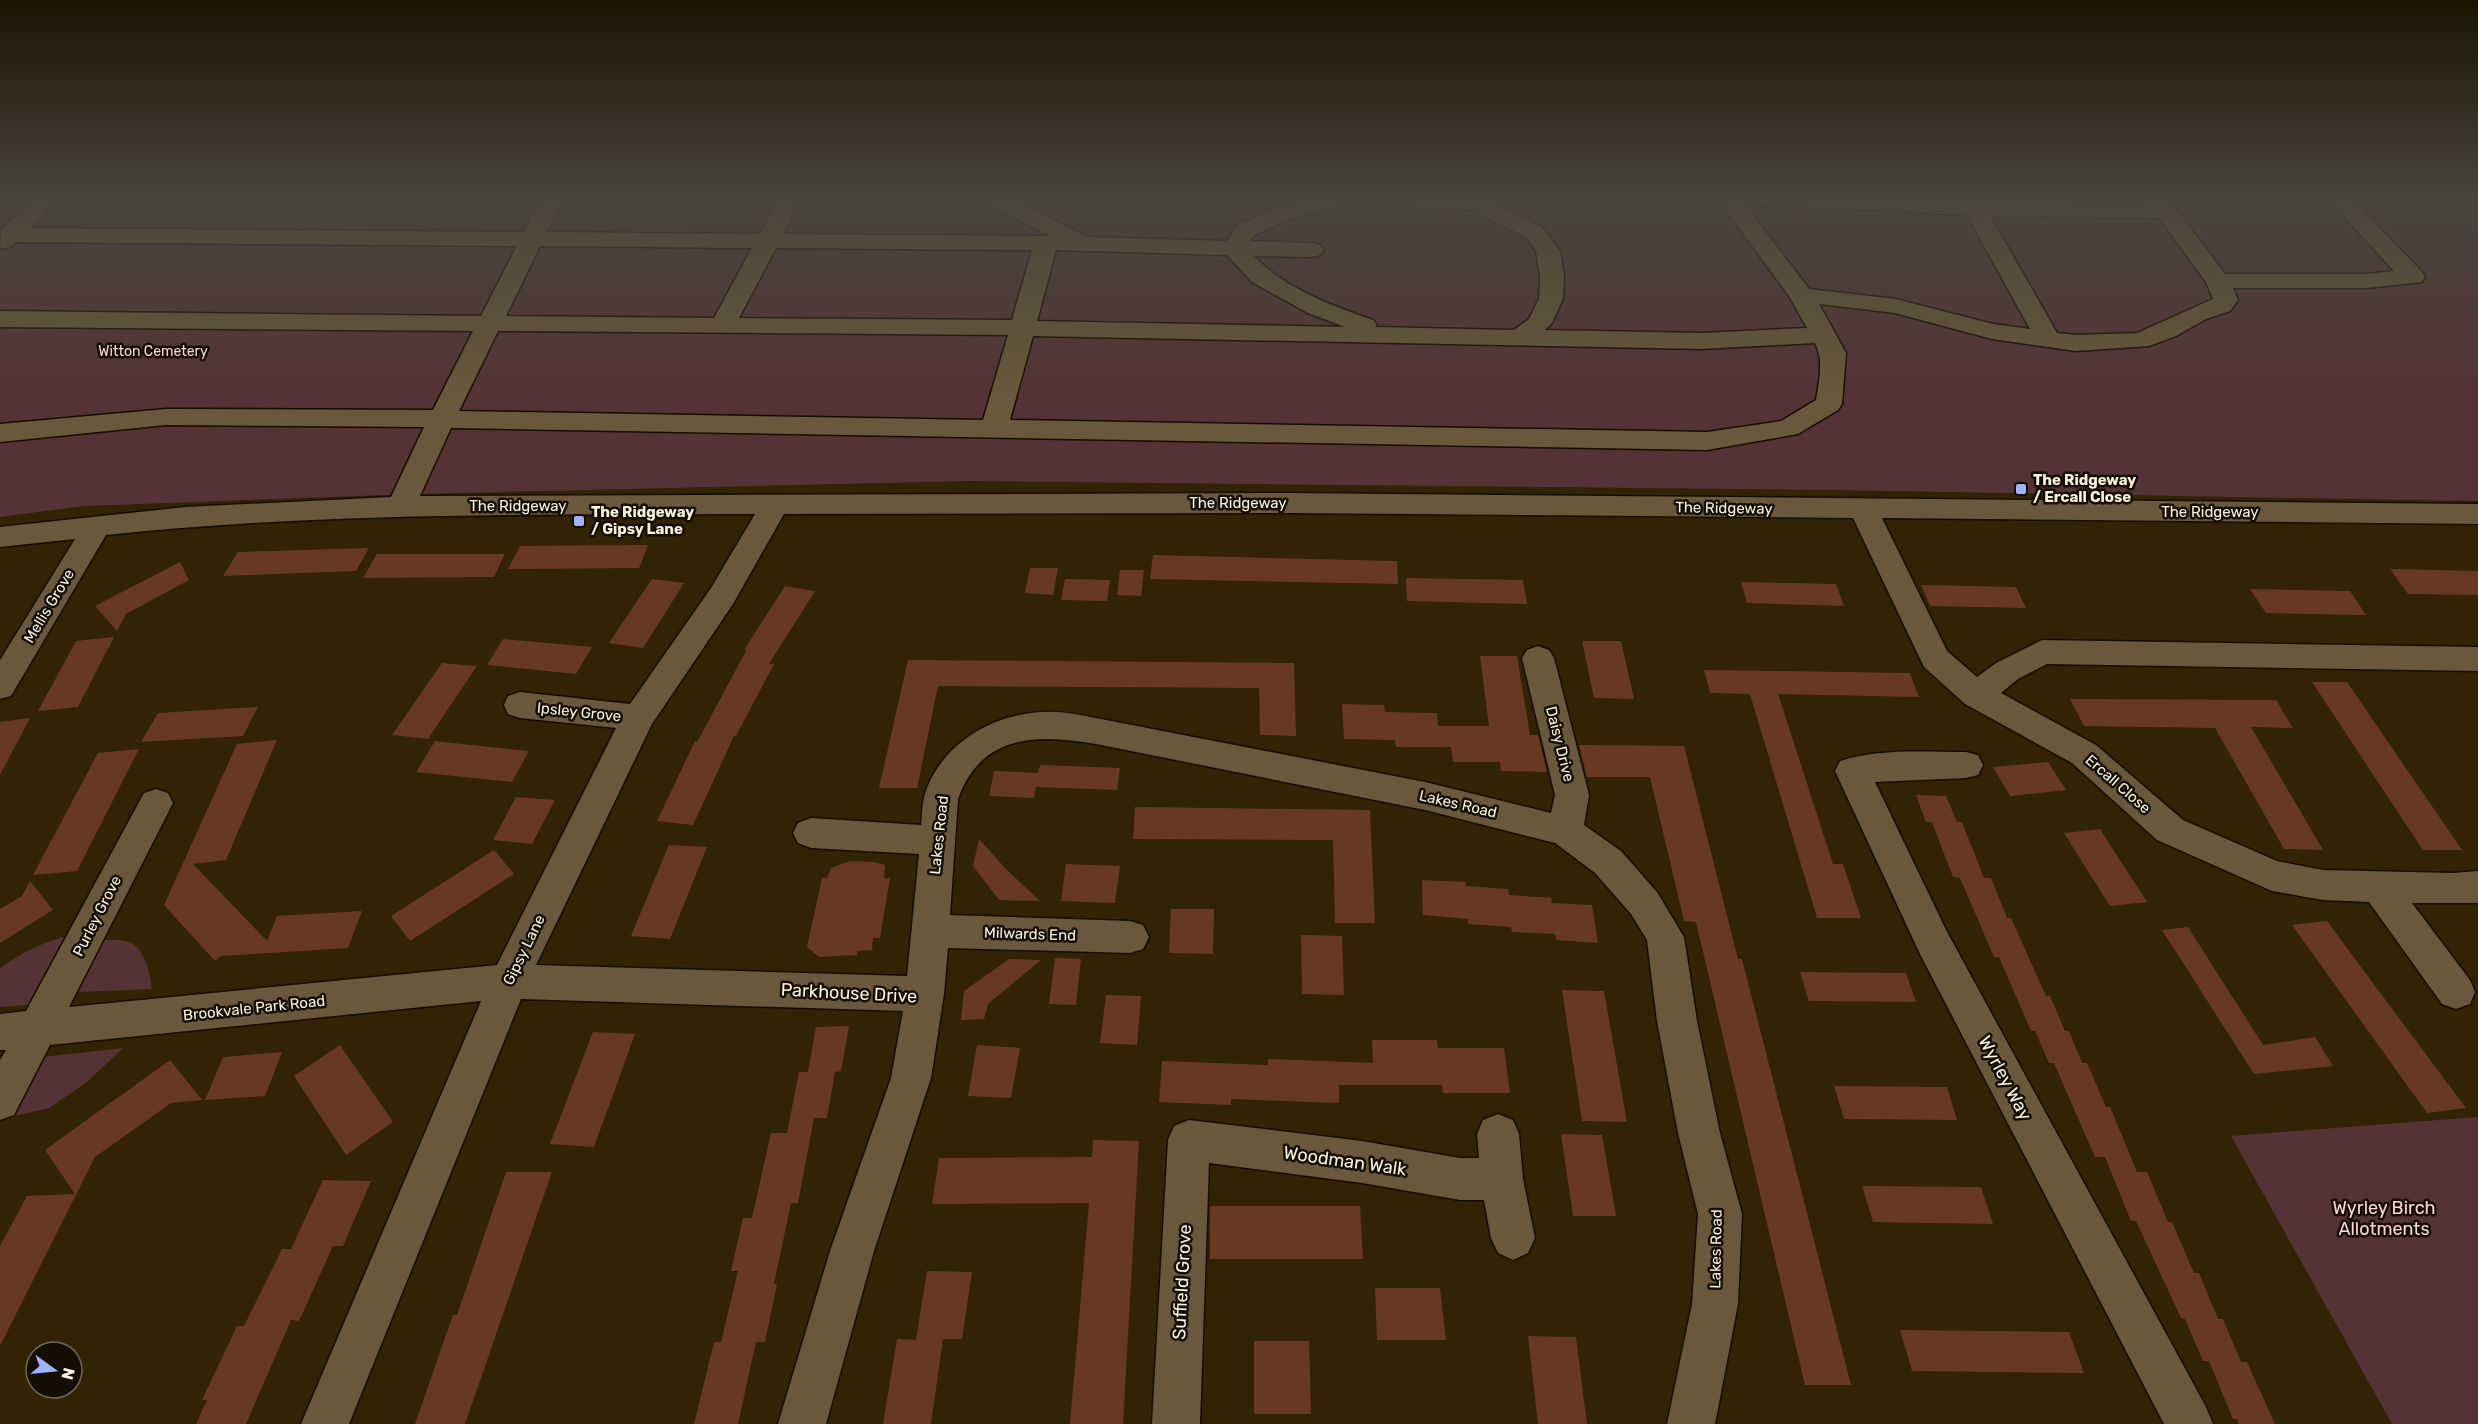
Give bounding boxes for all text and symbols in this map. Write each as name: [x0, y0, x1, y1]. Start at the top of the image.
park label: Witton Cemetery: [98, 343, 208, 360]
place label: The Ridgeway / Ercall Close: [2033, 471, 2136, 506]
marker: The Ridgeway / Ercall Close: [2014, 482, 2028, 496]
street label: The Ridgeway: [1189, 494, 1287, 512]
street label: The Ridgeway: [469, 497, 567, 515]
street label: The Ridgeway: [1675, 498, 1773, 518]
place label: The Ridgeway / Gipsy Lane: [591, 503, 694, 538]
street label: The Ridgeway: [2161, 503, 2259, 521]
marker: The Ridgeway / Gipsy Lane: [572, 514, 586, 528]
street label: Mellis Grove: [20, 566, 78, 646]
street label: Ipsley Grove: [536, 699, 622, 725]
street label: Daisy Drive: [1542, 704, 1578, 784]
street label: Ercall Close: [2082, 751, 2154, 817]
street label: Lakes Road: [1417, 786, 1499, 822]
street label: Lakes Road: [926, 795, 952, 875]
street label: Purley Grove: [69, 873, 125, 959]
street label: Gipsy Lane: [499, 912, 549, 988]
street label: Milwards End: [984, 923, 1076, 945]
street label: Parkhouse Drive: [780, 978, 918, 1008]
street label: Brookvale Park Road: [182, 992, 326, 1024]
street label: Wyrley Way: [1974, 1032, 2036, 1124]
street label: Woodman Walk: [1282, 1141, 1409, 1181]
park label: Wyrley Birch Allotments: [2332, 1197, 2436, 1240]
street label: Lakes Road: [1706, 1209, 1726, 1289]
street label: Suffield Grove: [1168, 1224, 1196, 1340]
north arrow: [24, 1340, 84, 1400]
text: N: [57, 1366, 79, 1382]

